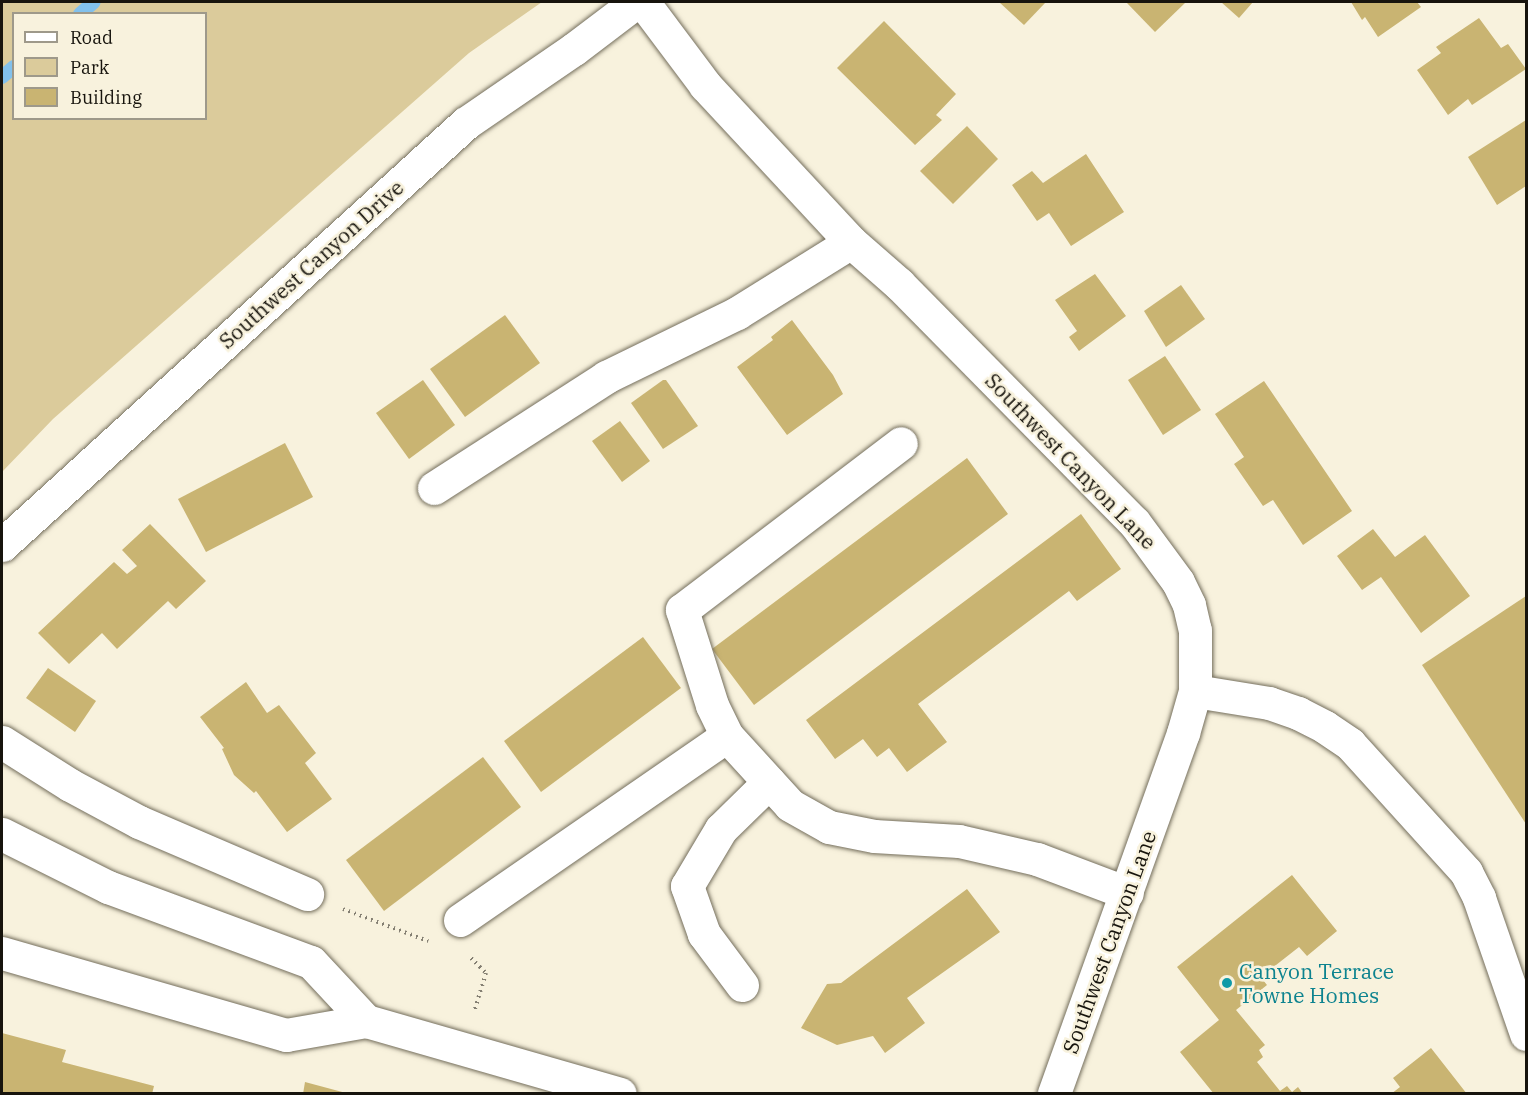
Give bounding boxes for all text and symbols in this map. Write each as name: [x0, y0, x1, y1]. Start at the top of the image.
legend: [12, 12, 207, 120]
text: Road: [70, 26, 113, 49]
text: Park: [70, 56, 109, 79]
text: Building: [70, 86, 142, 109]
street label: Southwest Canyon Drive: [214, 175, 408, 353]
street label: Southwest Canyon Lane: [980, 368, 1162, 554]
street label: Southwest Canyon Lane: [1057, 827, 1161, 1057]
place label: Canyon Terrace Towne Homes: [1239, 958, 1394, 1008]
marker: Canyon Terrace Towne Homes: [1220, 976, 1234, 990]

